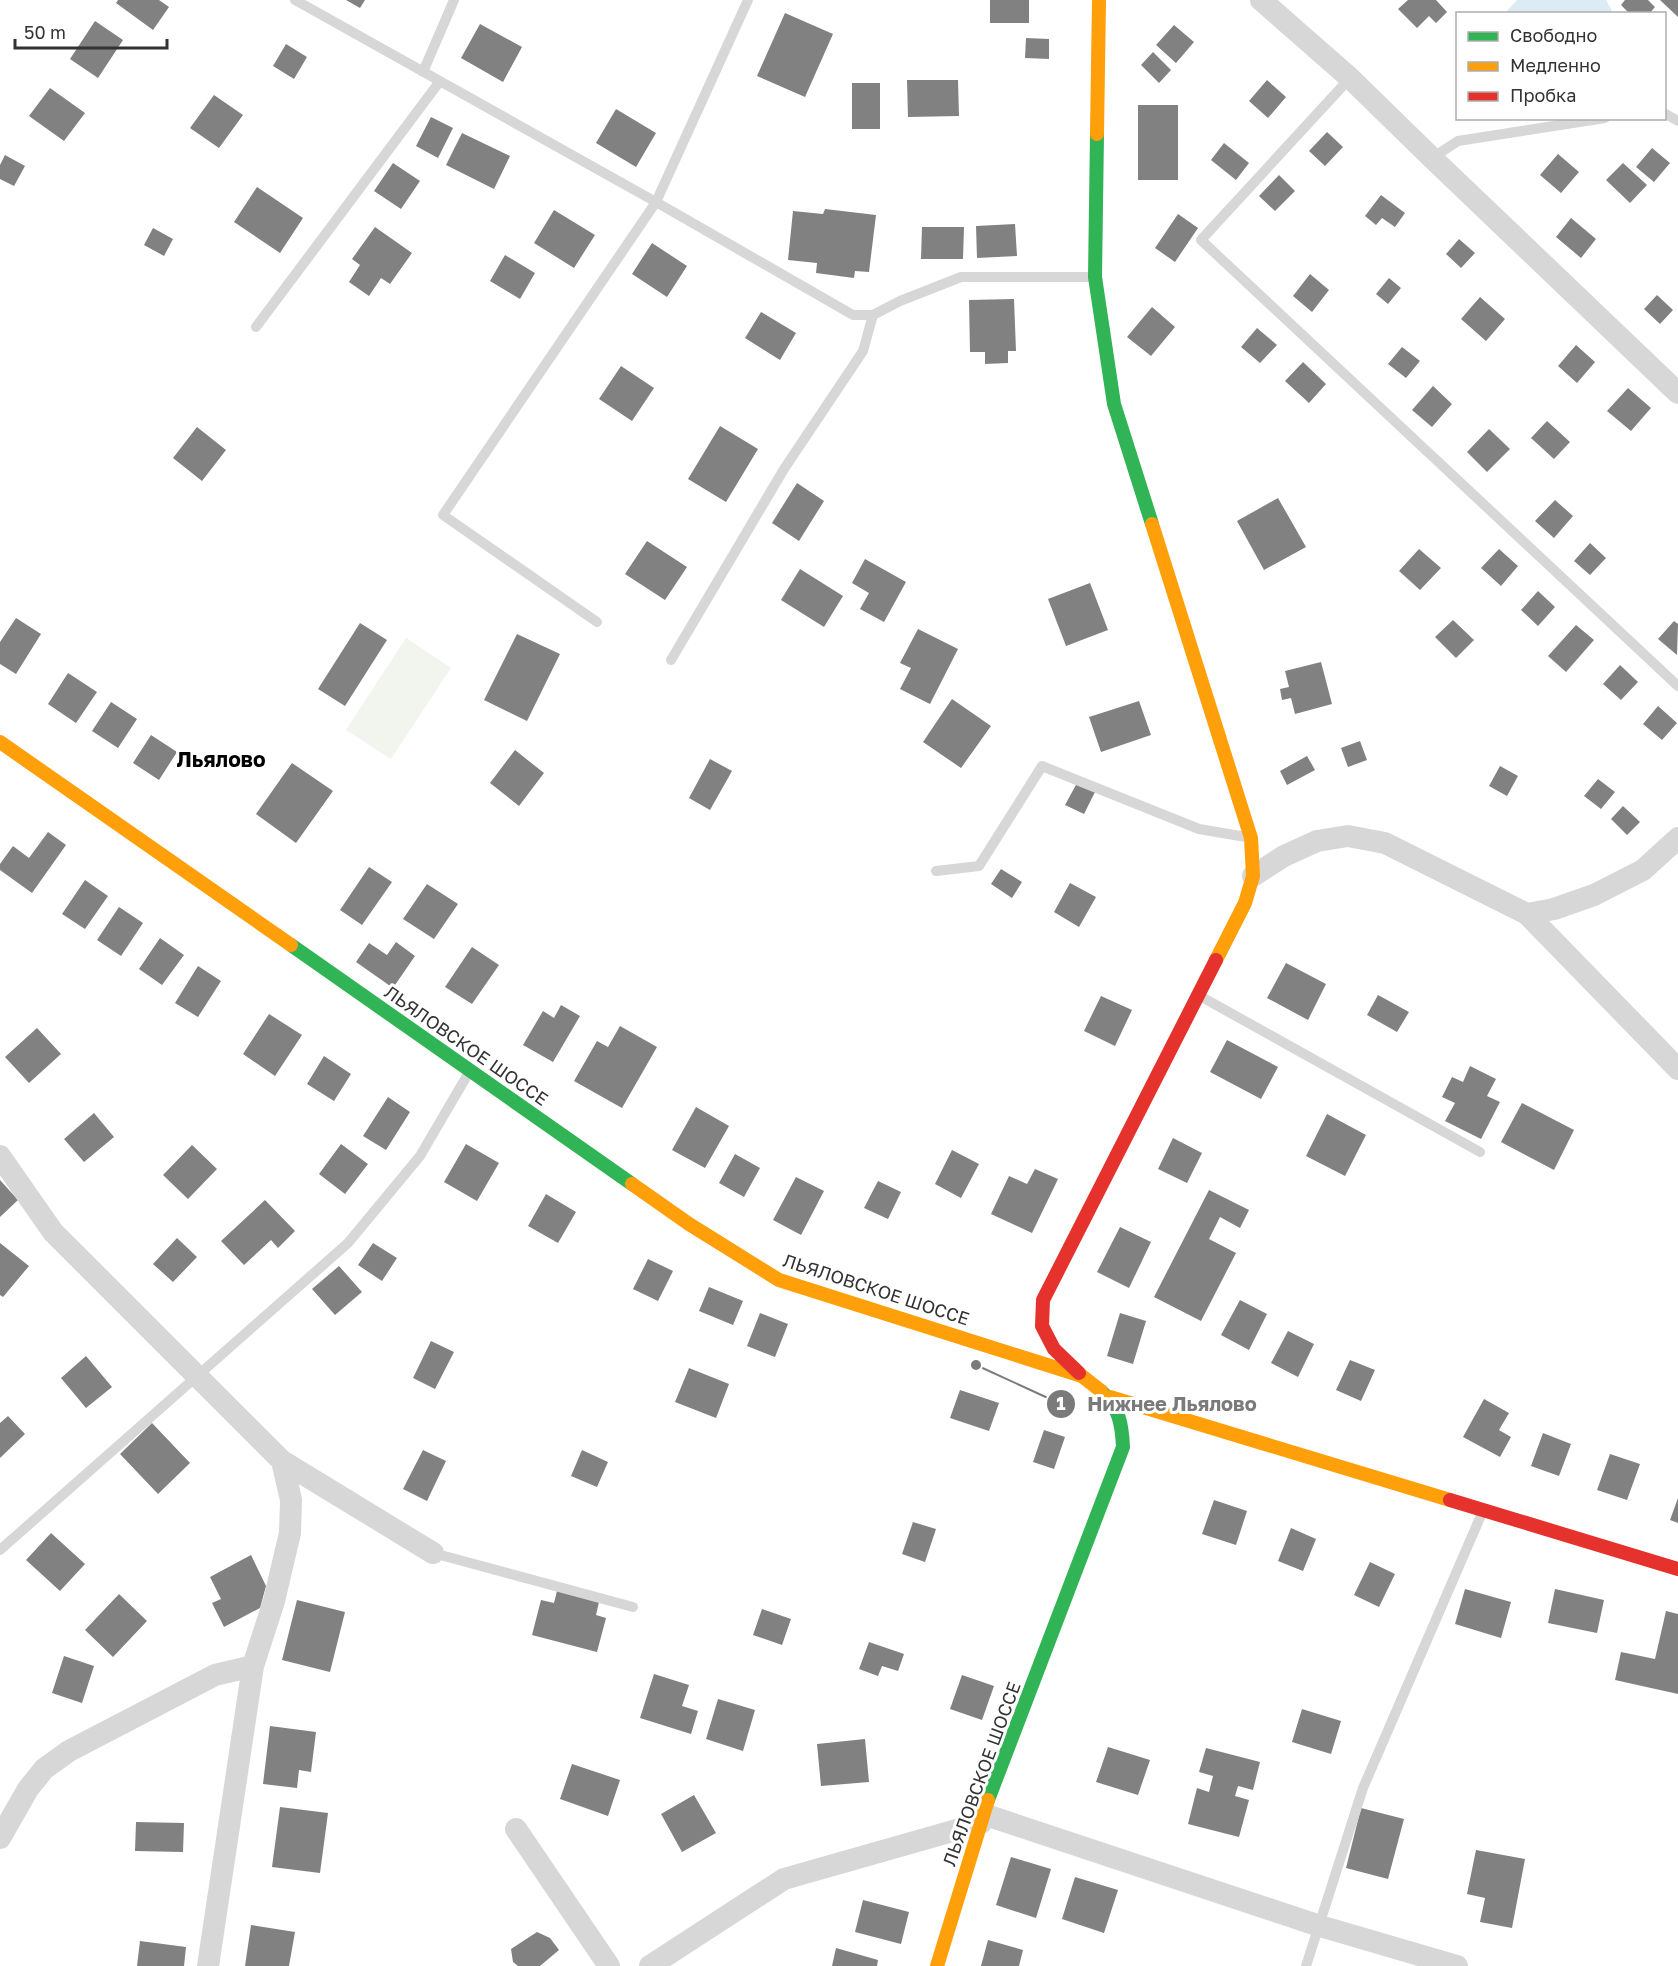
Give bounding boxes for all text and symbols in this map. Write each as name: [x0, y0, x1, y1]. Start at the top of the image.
scale bar: [15, 12, 166, 50]
legend: [1456, 12, 1666, 120]
text: 50 m: [24, 21, 66, 43]
text: Свободно: [1510, 24, 1597, 46]
text: Медленно: [1510, 54, 1601, 76]
text: Пробка: [1510, 84, 1576, 106]
district label: Льялово: [176, 746, 266, 772]
street label: ЛЬЯЛОВСКОЕ ШОССЕ: [381, 980, 553, 1110]
street label: ЛЬЯЛОВСКОЕ ШОССЕ: [780, 1249, 972, 1330]
callout: Нижнее Льялово: [1046, 1385, 1269, 1423]
text: Нижнее Льялово: [1087, 1391, 1257, 1415]
text: 1: [1056, 1392, 1066, 1414]
street label: ЛЬЯЛОВСКОЕ ШОССЕ: [937, 1679, 1025, 1869]

